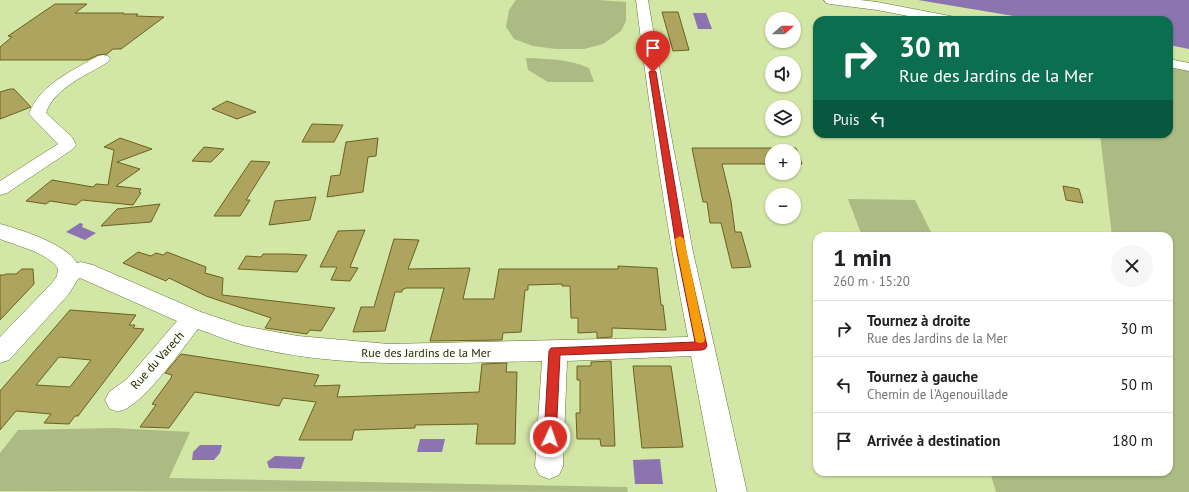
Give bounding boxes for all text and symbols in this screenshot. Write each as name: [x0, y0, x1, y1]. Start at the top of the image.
north arrow: [765, 12, 801, 48]
map controls: [765, 12, 801, 224]
text: 30 m: [899, 28, 960, 65]
pin: [636, 31, 670, 72]
icon: right: [833, 32, 885, 84]
icon: arrive: [642, 37, 664, 59]
button: sound: [765, 56, 801, 92]
text: Rue des Jardins de la Mer: [899, 64, 1094, 87]
button: layers: [765, 100, 801, 136]
icon: left: [867, 108, 889, 130]
text: Puis: [833, 110, 859, 129]
button: +: [765, 144, 801, 180]
button: −: [765, 188, 801, 224]
text: 1 min: [833, 242, 892, 273]
button: close: [1111, 245, 1153, 287]
text: 260 m · 15:20: [833, 273, 910, 290]
text: Tournez à droite: [867, 311, 970, 330]
icon: right: [833, 318, 855, 340]
text: 30 m: [1120, 319, 1153, 338]
street label: Rue du Varech: [127, 328, 187, 392]
text: Rue des Jardins de la Mer: [867, 330, 1008, 347]
street label: Rue des Jardins de la Mer: [361, 345, 491, 360]
text: Tournez à gauche: [867, 367, 978, 386]
icon: left: [833, 374, 855, 396]
text: 50 m: [1120, 375, 1153, 394]
text: Chemin de l'Agenouillade: [867, 386, 1008, 403]
position arrow: [529, 416, 571, 458]
icon: arrive: [833, 430, 855, 452]
text: Arrivée à destination: [867, 431, 1000, 450]
text: 180 m: [1112, 431, 1153, 450]

